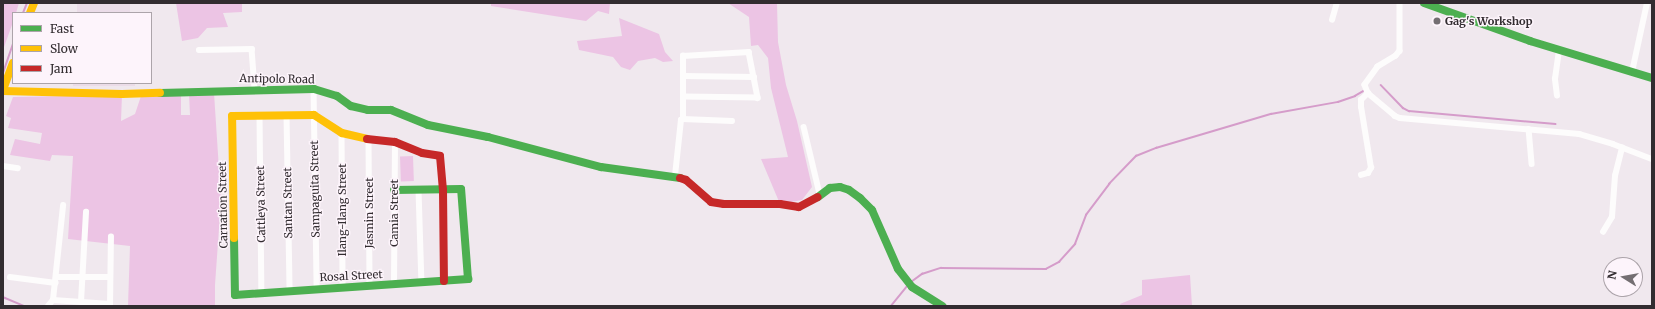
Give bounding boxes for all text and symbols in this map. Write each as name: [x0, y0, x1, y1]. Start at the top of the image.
legend: [12, 12, 152, 84]
place label: Gag's Workshop: [1445, 14, 1533, 28]
marker: Gag's Workshop: [1432, 16, 1442, 26]
text: Fast: [50, 21, 74, 36]
text: Slow: [50, 41, 78, 56]
text: Jam: [50, 61, 72, 76]
street label: Antipolo Road: [239, 72, 315, 86]
street label: Sampaguita Street: [308, 140, 322, 238]
street label: Carnation Street: [216, 161, 230, 249]
street label: Ilang-Ilang Street: [335, 163, 349, 257]
street label: Cattleya Street: [254, 165, 268, 243]
street label: Santan Street: [281, 167, 295, 239]
street label: Jasmin Street: [362, 178, 376, 248]
street label: Camia Street: [387, 179, 401, 247]
north arrow: [1603, 257, 1643, 297]
street label: Rosal Street: [319, 268, 383, 284]
text: N: [1604, 269, 1620, 281]

